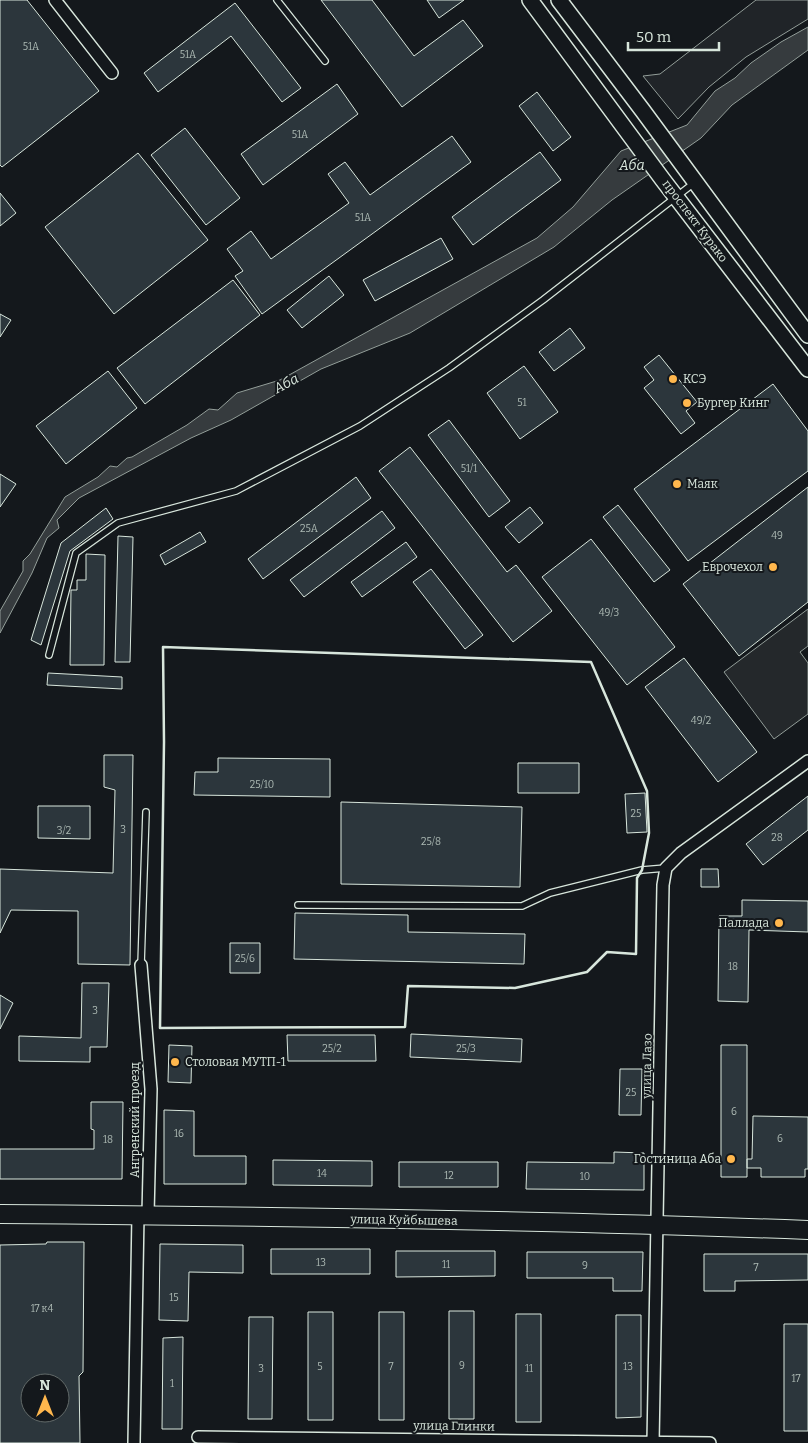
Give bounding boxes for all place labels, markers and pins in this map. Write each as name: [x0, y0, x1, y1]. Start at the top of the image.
place label: КСЭ: [683, 372, 707, 386]
marker: КСЭ: [667, 373, 679, 385]
place label: Бургер Кинг: [697, 396, 769, 410]
marker: Бургер Кинг: [681, 397, 693, 409]
place label: Маяк: [687, 477, 718, 491]
marker: Маяк: [671, 478, 683, 490]
place label: Еврочехол: [702, 560, 763, 574]
marker: Еврочехол: [767, 561, 779, 573]
place label: Паллада: [718, 916, 769, 930]
marker: Паллада: [773, 917, 785, 929]
place label: Столовая МУТП-1: [185, 1055, 286, 1069]
marker: Столовая МУТП-1: [169, 1056, 181, 1068]
place label: Гостиница Аба: [634, 1152, 721, 1166]
marker: Гостиница Аба: [725, 1153, 737, 1165]

